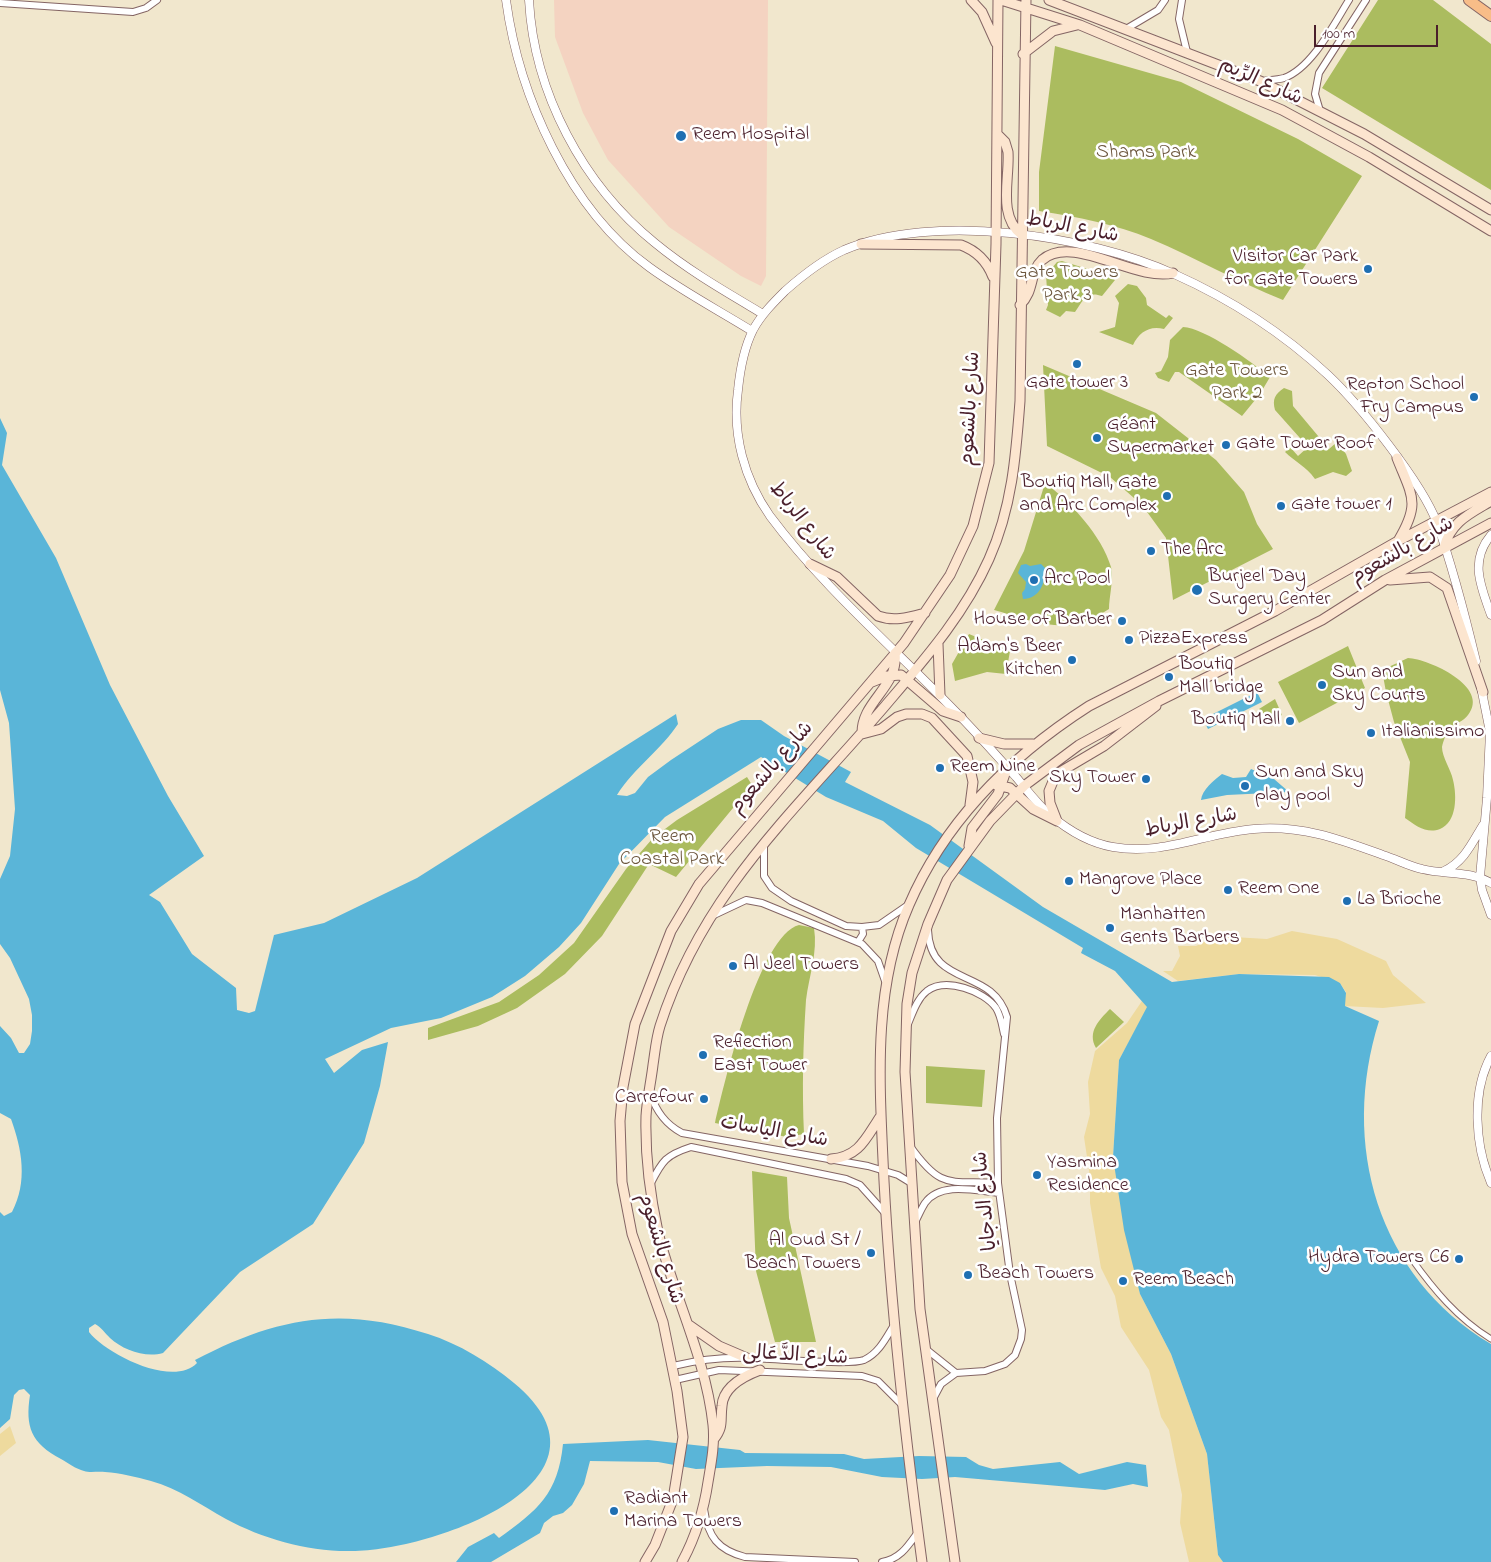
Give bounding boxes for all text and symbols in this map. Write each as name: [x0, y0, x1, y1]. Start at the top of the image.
scale bar: [1316, 15, 1440, 47]
text: 100 m: [1322, 23, 1355, 45]
street label: شارع الرِّيم: [1215, 54, 1305, 112]
place label: Reem Hospital: [692, 124, 809, 148]
marker: Reem Hospital: [674, 129, 688, 143]
park label: Shams Park: [1096, 142, 1196, 166]
street label: شارع الرباط: [1024, 208, 1120, 250]
place label: Visitor Car Park for Gate Towers: [1225, 246, 1358, 293]
park label: Gate Towers Park 3: [1015, 262, 1119, 309]
marker: Visitor Car Park for Gate Towers: [1362, 263, 1374, 275]
street label: شارع بالشعوم: [957, 351, 987, 467]
marker: Gate tower 3: [1071, 358, 1083, 370]
park label: Gate Towers Park 2: [1185, 360, 1289, 407]
place label: Gate tower 3: [1026, 372, 1128, 396]
place label: Repton School Fry Campus: [1346, 374, 1464, 421]
marker: Repton School Fry Campus: [1468, 391, 1480, 403]
place label: Géant Supermarket: [1107, 414, 1214, 461]
marker: Géant Supermarket: [1091, 432, 1103, 444]
place label: Gate Tower Roof: [1236, 433, 1375, 457]
marker: Gate Tower Roof: [1220, 439, 1232, 451]
place label: Boutiq Mall, Gate and Arc Complex: [1019, 472, 1157, 519]
street label: شارع الرباط: [763, 478, 839, 566]
marker: Boutiq Mall, Gate and Arc Complex: [1161, 490, 1173, 502]
place label: Gate tower 1: [1291, 494, 1392, 518]
marker: Gate tower 1: [1275, 500, 1287, 512]
street label: شارع بالشعوم: [1347, 513, 1459, 591]
place label: The Arc: [1161, 539, 1223, 563]
marker: The Arc: [1145, 545, 1157, 557]
place label: Burjeel Day Surgery Center: [1208, 566, 1330, 613]
place label: Arc Pool: [1044, 568, 1110, 592]
marker: Arc Pool: [1028, 574, 1040, 586]
marker: Burjeel Day Surgery Center: [1190, 583, 1204, 597]
place label: House of Barber: [974, 609, 1112, 633]
marker: House of Barber: [1116, 615, 1128, 627]
place label: PizzaExpress: [1139, 628, 1248, 652]
marker: PizzaExpress: [1123, 634, 1135, 646]
place label: Adam's Beer Kitchen: [957, 636, 1062, 683]
marker: Adam's Beer Kitchen: [1066, 654, 1078, 666]
place label: Boutiq Mall bridge: [1179, 654, 1263, 701]
place label: Sun and Sky Courts: [1332, 662, 1426, 709]
marker: Boutiq Mall bridge: [1163, 671, 1175, 683]
marker: Sun and Sky Courts: [1316, 679, 1328, 691]
place label: Boutiq Mall: [1191, 709, 1280, 733]
marker: Boutiq Mall: [1284, 715, 1296, 727]
street label: شارع بالشعوم: [726, 718, 820, 820]
place label: Italianissimo: [1381, 721, 1484, 745]
marker: Italianissimo: [1365, 727, 1377, 739]
place label: Reem Nine: [950, 756, 1035, 780]
marker: Reem Nine: [934, 762, 946, 774]
place label: Sun and Sky play pool: [1255, 762, 1364, 809]
place label: Sky Tower: [1049, 767, 1136, 791]
marker: Sky Tower: [1140, 773, 1152, 785]
marker: Sun and Sky play pool: [1239, 780, 1251, 792]
street label: شارع الرباط: [1143, 804, 1239, 844]
park label: Reem Coastal Park: [620, 826, 724, 873]
place label: Mangrove Place: [1079, 869, 1202, 893]
marker: Mangrove Place: [1063, 875, 1075, 887]
place label: Reem One: [1238, 878, 1319, 902]
marker: Reem One: [1222, 884, 1234, 896]
place label: La Brioche: [1357, 889, 1441, 913]
marker: La Brioche: [1341, 895, 1353, 907]
place label: Manhatten Gents Barbers: [1120, 904, 1240, 951]
marker: Manhatten Gents Barbers: [1104, 922, 1116, 934]
place label: Al Jeel Towers: [743, 954, 859, 978]
marker: Al Jeel Towers: [727, 960, 739, 972]
place label: Reflection East Tower: [713, 1032, 807, 1079]
marker: Reflection East Tower: [697, 1049, 709, 1061]
place label: Carrefour: [615, 1087, 694, 1111]
marker: Carrefour: [698, 1093, 710, 1105]
street label: شارع الياسات: [718, 1112, 830, 1154]
street label: شارع الدجايا: [970, 1150, 1004, 1252]
place label: Yasmina Residence: [1047, 1152, 1129, 1199]
marker: Yasmina Residence: [1031, 1169, 1043, 1181]
street label: شارع بالشعوم: [631, 1191, 687, 1307]
place label: Al Oud St / Beach Towers: [745, 1230, 861, 1277]
marker: Al Oud St / Beach Towers: [865, 1247, 877, 1259]
place label: Hydra Towers C6: [1308, 1247, 1449, 1271]
marker: Hydra Towers C6: [1453, 1253, 1465, 1265]
place label: Beach Towers: [978, 1263, 1094, 1287]
marker: Beach Towers: [962, 1269, 974, 1281]
place label: Reem Beach: [1133, 1269, 1234, 1293]
marker: Reem Beach: [1117, 1275, 1129, 1287]
street label: شارع الدَّعَالِى: [742, 1342, 848, 1372]
place label: Radiant Marina Towers: [624, 1488, 742, 1535]
marker: Radiant Marina Towers: [608, 1505, 620, 1517]

